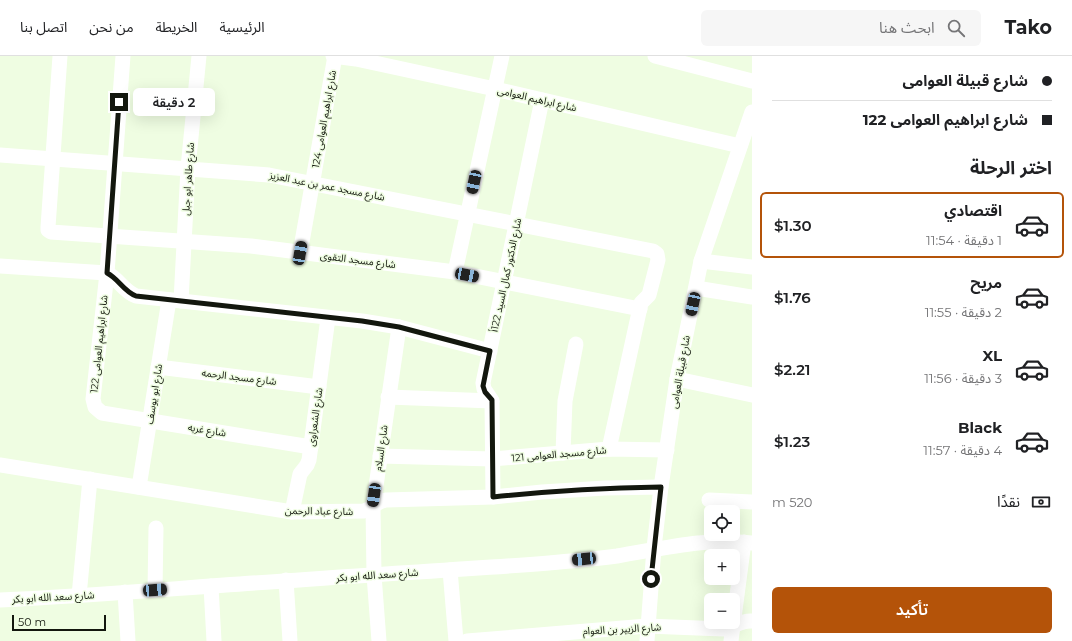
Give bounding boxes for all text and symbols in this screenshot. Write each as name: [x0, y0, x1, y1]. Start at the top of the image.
search box: [701, 10, 981, 46]
text: Tako: [1005, 16, 1052, 39]
icon: search: [945, 17, 967, 39]
text: اتصل بنا: [20, 18, 67, 36]
text: من نحن: [89, 18, 134, 36]
text: الخريطة: [156, 18, 197, 36]
text: الرئيسية: [219, 18, 264, 36]
text: ابحث هنا: [879, 18, 935, 37]
street label: شارع ابراهيم العوامى 124: [309, 69, 340, 169]
text: شارع قبيلة العوامى: [903, 71, 1028, 90]
street label: شارع ابراهيم العوامى: [496, 84, 578, 115]
callout: 2 دقيقة: [133, 88, 215, 116]
route end: [110, 93, 128, 111]
text: 2 دقيقة: [153, 94, 195, 110]
text: شارع ابراهيم العوامى 122: [863, 110, 1028, 129]
street label: شارع طاهر ابو جبل: [179, 142, 198, 216]
text: اختر الرحلة: [970, 157, 1052, 179]
street label: شارع مسجد عمر بن عبد العزيز: [267, 168, 386, 205]
car: [466, 169, 482, 195]
text: اقتصادي: [944, 201, 1002, 220]
icon: car: [1014, 207, 1050, 243]
text: $1.30: [774, 216, 812, 235]
street label: شارع الدكتور كمال السيد 122أ: [488, 217, 525, 334]
text: 1 دقيقة · 11:54: [926, 232, 1002, 248]
car: [292, 240, 308, 266]
street label: شارع مسجد التقوى: [319, 249, 397, 272]
car: [454, 267, 480, 283]
text: مريح: [970, 273, 1002, 292]
icon: car: [1014, 279, 1050, 315]
text: $1.76: [774, 288, 811, 307]
car: [685, 291, 701, 317]
street label: شارع ابراهيم العوامى 122: [87, 294, 112, 394]
text: 2 دقيقة · 11:55: [925, 304, 1002, 320]
street label: شارع قبيلة العوامى: [667, 334, 694, 410]
text: XL: [983, 346, 1002, 365]
icon: car: [1014, 351, 1050, 387]
text: $2.21: [774, 360, 811, 379]
street label: شارع ابو يوسف: [143, 363, 166, 425]
street label: شارع مسجد الرحمه: [201, 366, 277, 389]
text: 3 دقيقة · 11:56: [924, 370, 1002, 386]
street label: شارع الشعراوى: [304, 387, 327, 447]
text: Black: [958, 418, 1002, 437]
street label: شارع غربه: [187, 421, 227, 440]
icon: car: [1014, 423, 1050, 459]
street label: شارع السلام: [371, 424, 393, 472]
text: $1.23: [774, 432, 810, 451]
text: 4 دقيقة · 11:57: [923, 442, 1002, 458]
street label: شارع مسجد العوامى 121: [511, 443, 607, 466]
car: [366, 482, 382, 508]
icon: cash: [1030, 491, 1052, 513]
text: نقدًا: [997, 492, 1020, 511]
text: 520 m: [772, 494, 812, 510]
street label: شارع عباد الرحمن: [285, 504, 353, 519]
map controls: [704, 505, 740, 629]
button: locate: [704, 505, 740, 541]
button: +: [704, 549, 740, 585]
car: [571, 552, 597, 566]
street label: شارع سعد الله ابو بكر: [334, 566, 419, 585]
route start: [642, 570, 660, 588]
car: [143, 583, 167, 597]
button: تأكيد: [772, 587, 1052, 633]
street label: شارع سعد الله ابو بكر: [10, 588, 95, 607]
button: −: [704, 593, 740, 629]
scale bar: [12, 613, 106, 632]
text: 50 m: [18, 615, 46, 629]
street label: شارع الزبير بن العوام: [582, 620, 662, 640]

